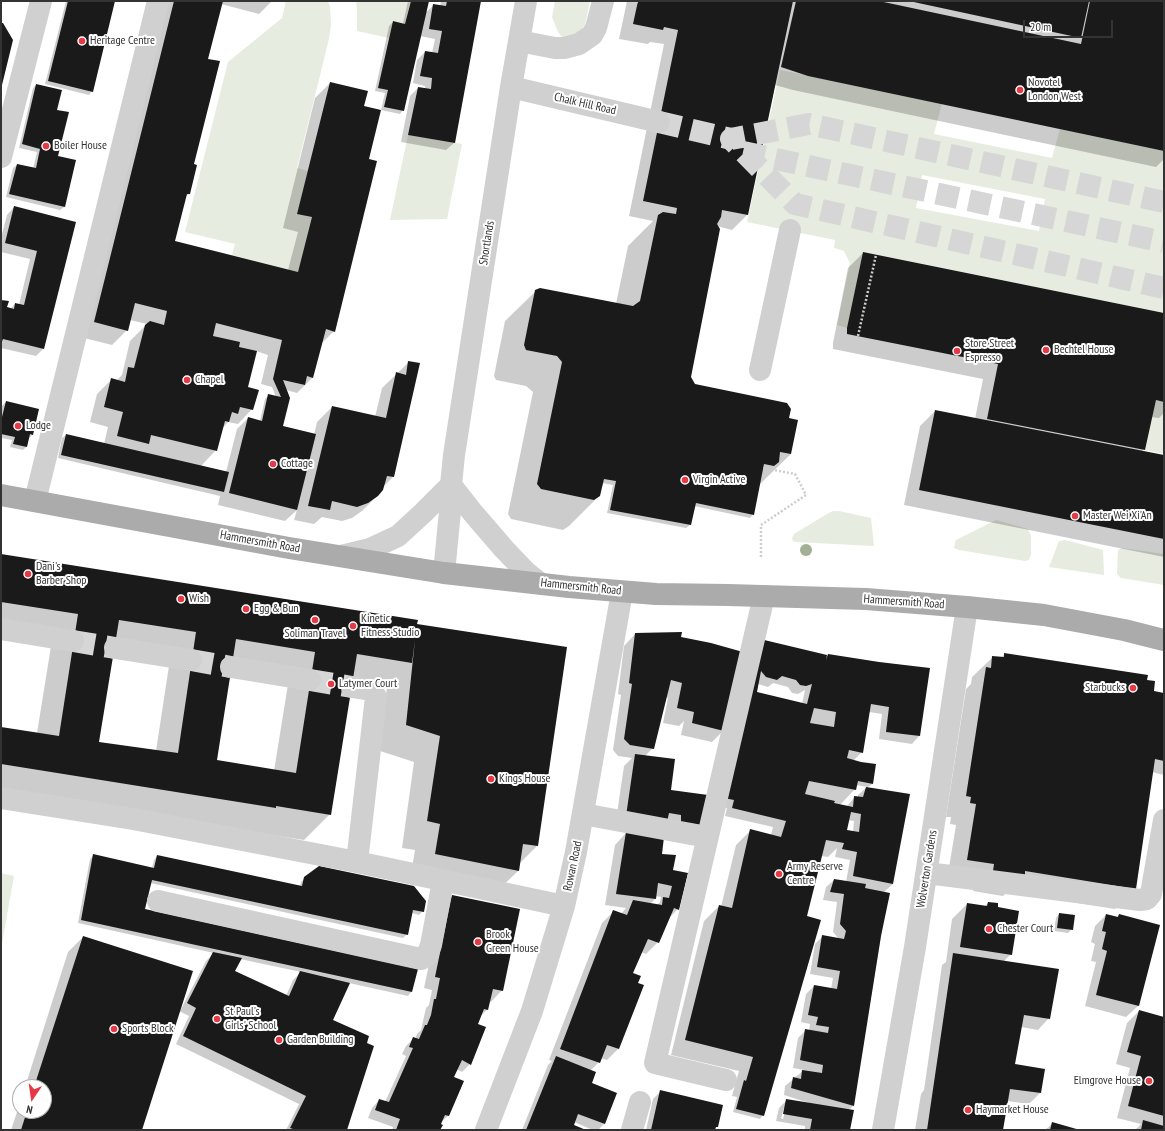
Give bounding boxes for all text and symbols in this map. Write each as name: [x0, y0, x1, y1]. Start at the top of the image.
scale bar: [1025, 12, 1115, 38]
text: 20 m: [1030, 19, 1051, 34]
place label: Heritage Centre: [90, 34, 155, 48]
marker: Heritage Centre: [77, 36, 87, 46]
place label: Novotel London West: [1028, 76, 1081, 104]
marker: Novotel London West: [1015, 85, 1025, 95]
street label: Chalk Hill Road: [553, 90, 617, 118]
place label: Boiler House: [54, 139, 107, 153]
marker: Boiler House: [41, 141, 51, 151]
street label: Shortlands: [476, 220, 498, 266]
place label: Store Street Espresso: [965, 337, 1014, 365]
place label: Bechtel House: [1054, 343, 1113, 357]
marker: Bechtel House: [1041, 345, 1051, 355]
marker: Store Street Espresso: [952, 346, 962, 356]
place label: Chapel: [195, 373, 224, 387]
marker: Chapel: [182, 375, 192, 385]
place label: Lodge: [26, 419, 51, 433]
marker: Lodge: [13, 421, 23, 431]
place label: Cottage: [281, 457, 313, 471]
marker: Cottage: [268, 459, 278, 469]
place label: Virgin Active: [693, 473, 745, 487]
marker: Virgin Active: [680, 475, 690, 485]
place label: Master Wei Xi'An: [1083, 509, 1152, 523]
marker: Master Wei Xi'An: [1070, 511, 1080, 521]
street label: Hammersmith Road: [219, 528, 301, 556]
place label: Dani's Barber Shop: [36, 560, 87, 588]
marker: Dani's Barber Shop: [23, 569, 33, 579]
street label: Hammersmith Road: [540, 576, 622, 598]
place label: Wish: [189, 592, 209, 606]
street label: Hammersmith Road: [863, 592, 945, 612]
marker: Wish: [176, 594, 186, 604]
place label: Egg & Bun: [254, 602, 299, 616]
marker: Egg & Bun: [241, 604, 251, 614]
place label: Kinetic Fitness Studio: [361, 612, 419, 640]
marker: Soliman Travel: [310, 615, 320, 625]
marker: Kinetic Fitness Studio: [348, 621, 358, 631]
place label: Soliman Travel: [285, 627, 345, 641]
place label: Latymer Court: [339, 677, 397, 691]
marker: Latymer Court: [326, 679, 336, 689]
place label: Starbucks: [1085, 681, 1125, 695]
marker: Starbucks: [1128, 683, 1138, 693]
place label: Kings House: [499, 772, 550, 786]
marker: Kings House: [486, 774, 496, 784]
street label: Wolverton Gardens: [914, 829, 940, 909]
street label: Rowan Road: [561, 840, 585, 892]
place label: Army Reserve Centre: [787, 860, 843, 888]
marker: Army Reserve Centre: [774, 869, 784, 879]
place label: Chester Court: [997, 922, 1053, 936]
marker: Chester Court: [984, 924, 994, 934]
place label: Brook Green House: [486, 928, 539, 956]
marker: Brook Green House: [473, 937, 483, 947]
place label: St Paul's Girls' School: [225, 1005, 276, 1033]
marker: St Paul's Girls' School: [212, 1014, 222, 1024]
place label: Sports Block: [122, 1022, 174, 1036]
marker: Sports Block: [109, 1024, 119, 1034]
place label: Garden Building: [287, 1033, 353, 1047]
marker: Garden Building: [274, 1035, 284, 1045]
place label: Elmgrove House: [1074, 1074, 1141, 1088]
marker: Elmgrove House: [1144, 1076, 1154, 1086]
north arrow: [12, 1079, 52, 1119]
text: N: [25, 1102, 34, 1117]
place label: Haymarket House: [976, 1103, 1049, 1117]
marker: Haymarket House: [963, 1105, 973, 1115]

